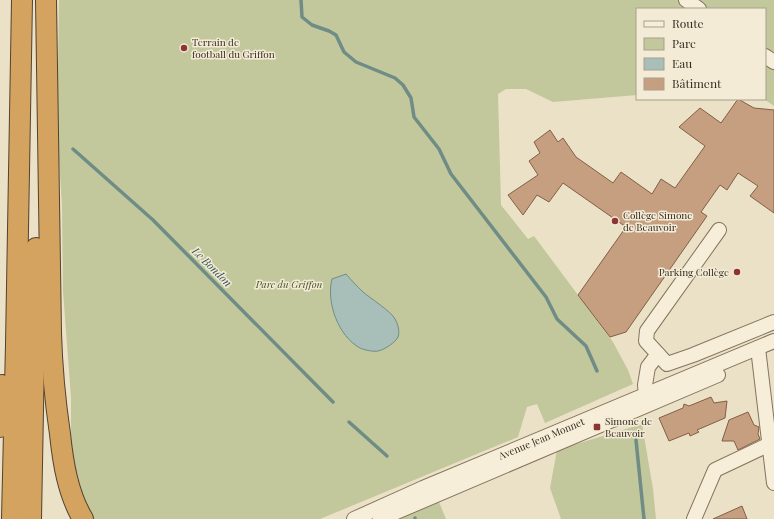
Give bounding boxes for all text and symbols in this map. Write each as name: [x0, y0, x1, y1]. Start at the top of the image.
legend: [636, 8, 766, 100]
text: Route: [672, 15, 704, 31]
place label: Terrain de football du Griffon: [192, 35, 275, 61]
text: Parc: [672, 35, 696, 51]
marker: Terrain de football du Griffon: [179, 43, 189, 53]
text: Eau: [672, 55, 692, 71]
text: Bâtiment: [672, 75, 722, 91]
place label: Collège Simone de Beauvoir: [623, 208, 692, 234]
marker: Collège Simone de Beauvoir: [610, 216, 620, 226]
water label: Le Bondon: [189, 243, 235, 290]
place label: Parking Collège: [659, 265, 729, 279]
marker: Parking Collège: [732, 267, 742, 277]
park label: Parc du Griffon: [255, 277, 323, 291]
street label: Avenue Jean Monnet: [495, 414, 587, 463]
place label: Simone de Beauvoir: [605, 414, 652, 440]
marker: Simone de Beauvoir: [592, 422, 602, 432]

